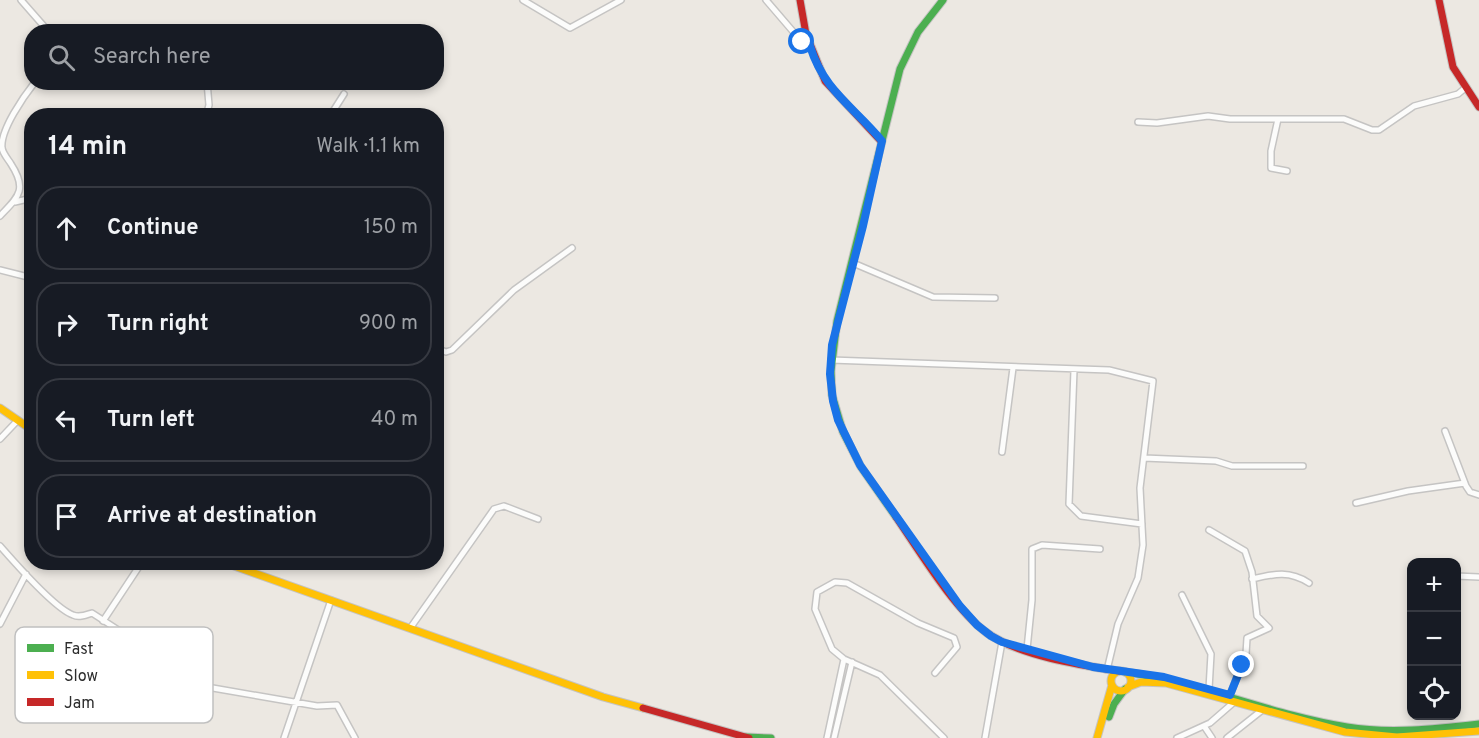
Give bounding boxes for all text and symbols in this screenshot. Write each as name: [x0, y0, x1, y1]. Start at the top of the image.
search box: [24, 24, 444, 90]
route start: [788, 28, 814, 54]
icon: search: [45, 41, 78, 74]
text: Search here: [93, 44, 211, 71]
text: 14 min: [48, 131, 127, 164]
text: Walk · 1.1 km: [316, 134, 420, 160]
icon: ahead: [50, 212, 83, 245]
text: Continue: [107, 215, 198, 242]
text: 150 m: [364, 215, 418, 241]
icon: right: [50, 308, 83, 341]
text: Turn right: [107, 311, 209, 338]
text: 900 m: [359, 311, 418, 337]
icon: left: [50, 404, 83, 437]
text: Turn left: [107, 407, 195, 434]
text: 40 m: [371, 407, 418, 433]
icon: arrive: [50, 500, 83, 533]
text: Arrive at destination: [107, 503, 317, 530]
map controls: [1407, 558, 1461, 720]
button: +: [1407, 558, 1461, 612]
button: −: [1407, 612, 1461, 666]
legend: [15, 627, 213, 723]
text: Fast: [64, 640, 94, 660]
route end: [1228, 651, 1254, 677]
button: locate: [1407, 666, 1461, 720]
text: Slow: [64, 667, 98, 687]
text: Jam: [64, 694, 95, 714]

